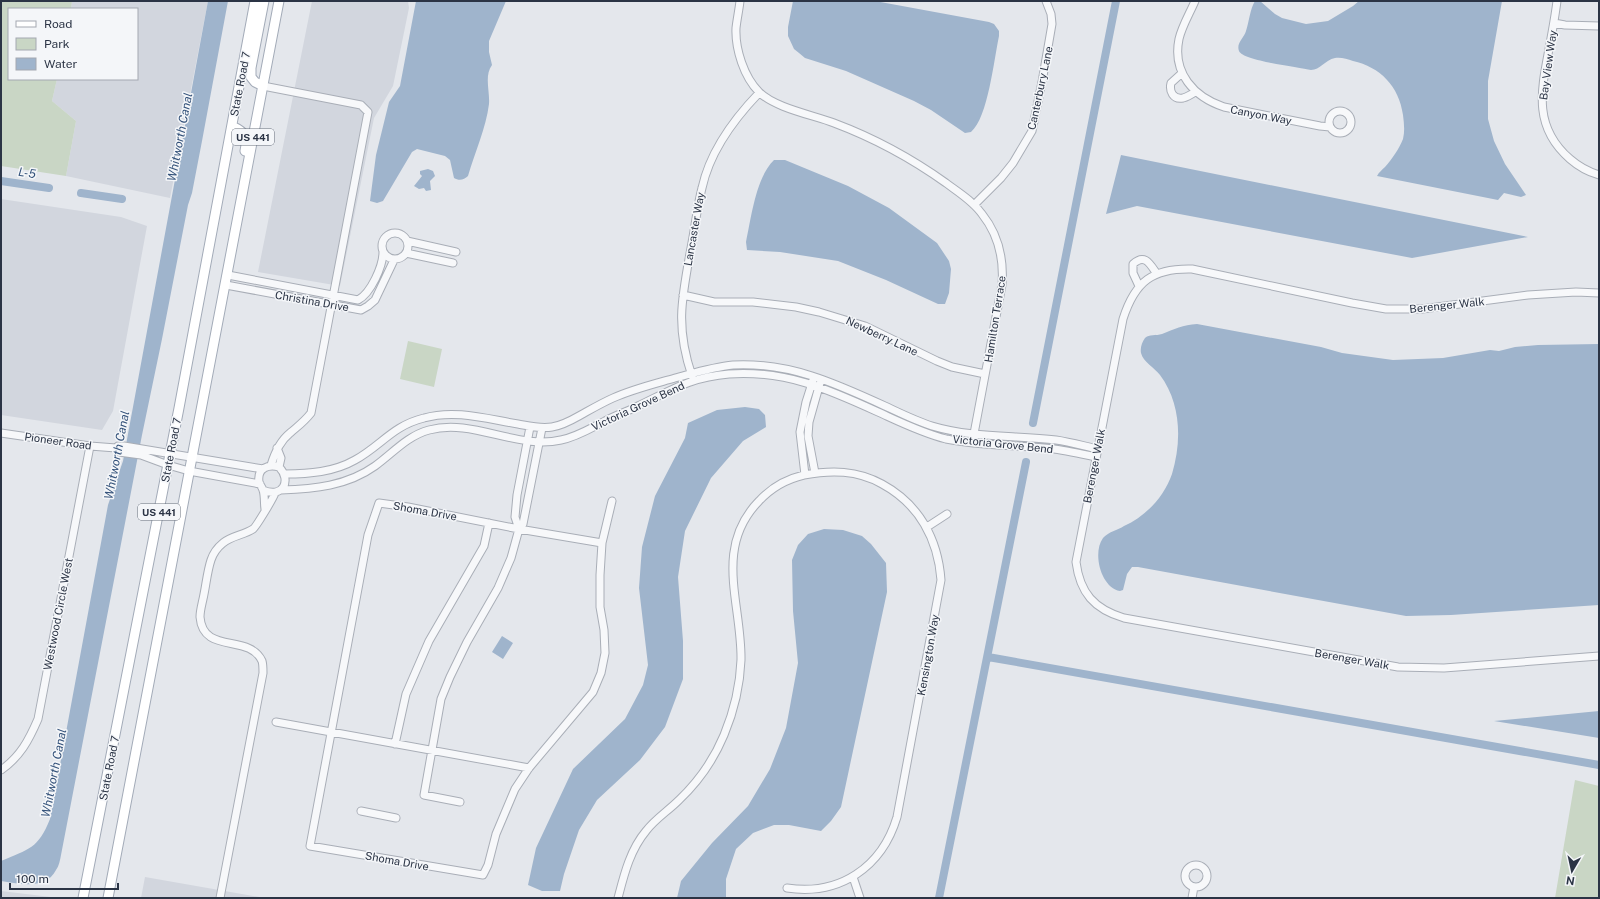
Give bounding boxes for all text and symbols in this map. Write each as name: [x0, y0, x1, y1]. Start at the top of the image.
legend: [8, 8, 138, 80]
text: Road: [44, 17, 72, 31]
street label: Bay View Way: [1537, 29, 1559, 101]
text: Park: [44, 37, 70, 51]
street label: Canterbury Lane: [1025, 45, 1055, 131]
street label: State Road 7: [228, 50, 252, 117]
text: Water: [44, 57, 78, 71]
water label: Whitworth Canal: [165, 92, 195, 182]
street label: Canyon Way: [1229, 103, 1293, 127]
road number: US 441: [232, 129, 274, 145]
water label: L-5: [17, 165, 37, 181]
street label: Lancaster Way: [682, 191, 706, 267]
street label: Hamilton Terrace: [982, 275, 1008, 363]
street label: Christina Drive: [274, 289, 350, 313]
street label: Berenger Walk: [1409, 295, 1485, 315]
street label: Newberry Lane: [844, 314, 920, 358]
street label: Victoria Grove Bend: [590, 379, 686, 433]
water label: Whitworth Canal: [102, 410, 132, 500]
street label: State Road 7: [159, 416, 183, 483]
street label: Berenger Walk: [1081, 428, 1107, 504]
street label: Pioneer Road: [24, 430, 92, 452]
street label: Victoria Grove Bend: [952, 433, 1054, 455]
street label: Shoma Drive: [392, 499, 458, 523]
road number: US 441: [138, 504, 180, 520]
street label: Westwood Circle West: [41, 557, 75, 671]
street label: Kensington Way: [915, 613, 941, 697]
street label: Berenger Walk: [1314, 647, 1390, 671]
water label: Whitworth Canal: [39, 728, 69, 818]
street label: State Road 7: [97, 734, 121, 801]
street label: Shoma Drive: [364, 849, 430, 873]
north arrow: [1552, 851, 1592, 891]
scale bar: [10, 865, 118, 891]
text: 100 m: [16, 872, 49, 886]
text: N: [1565, 874, 1576, 887]

